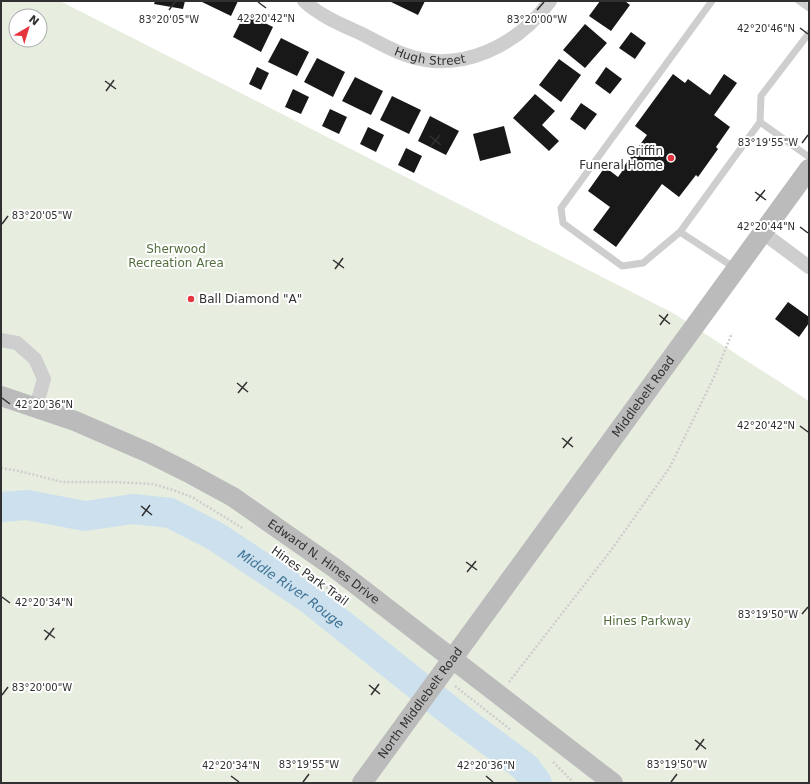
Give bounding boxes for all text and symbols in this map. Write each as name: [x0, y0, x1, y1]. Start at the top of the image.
north arrow: [8, 8, 48, 48]
text: N: [26, 13, 41, 28]
text: 42°20'42"N: [237, 13, 295, 24]
text: 83°20'05"W: [139, 14, 199, 25]
text: 83°20'00"W: [507, 14, 567, 25]
text: 42°20'46"N: [737, 23, 795, 34]
street label: Hugh Street: [392, 44, 467, 68]
text: 83°19'55"W: [738, 137, 798, 148]
place label: Griffin Funeral Home: [579, 144, 663, 172]
marker: Griffin Funeral Home: [666, 153, 676, 163]
text: 83°20'05"W: [12, 210, 72, 221]
text: 42°20'44"N: [737, 221, 795, 232]
park label: Sherwood Recreation Area: [128, 242, 224, 270]
place label: Ball Diamond "A": [199, 292, 302, 306]
marker: Ball Diamond "A": [186, 294, 196, 304]
street label: Middlebelt Road: [609, 353, 677, 440]
text: 42°20'36"N: [15, 399, 73, 410]
text: 42°20'42"N: [737, 420, 795, 431]
street label: Edward N. Hines Drive: [265, 517, 382, 607]
street label: Hines Park Trail: [269, 543, 351, 609]
water label: Middle River Rouge: [235, 546, 347, 632]
text: 42°20'34"N: [15, 597, 73, 608]
text: 83°19'50"W: [738, 609, 798, 620]
park label: Hines Parkway: [603, 614, 691, 628]
street label: North Middlebelt Road: [375, 645, 465, 761]
text: 83°20'00"W: [12, 682, 72, 693]
text: 83°19'55"W: [279, 759, 339, 770]
text: 83°19'50"W: [647, 759, 707, 770]
text: 42°20'34"N: [202, 760, 260, 771]
text: 42°20'36"N: [457, 760, 515, 771]

